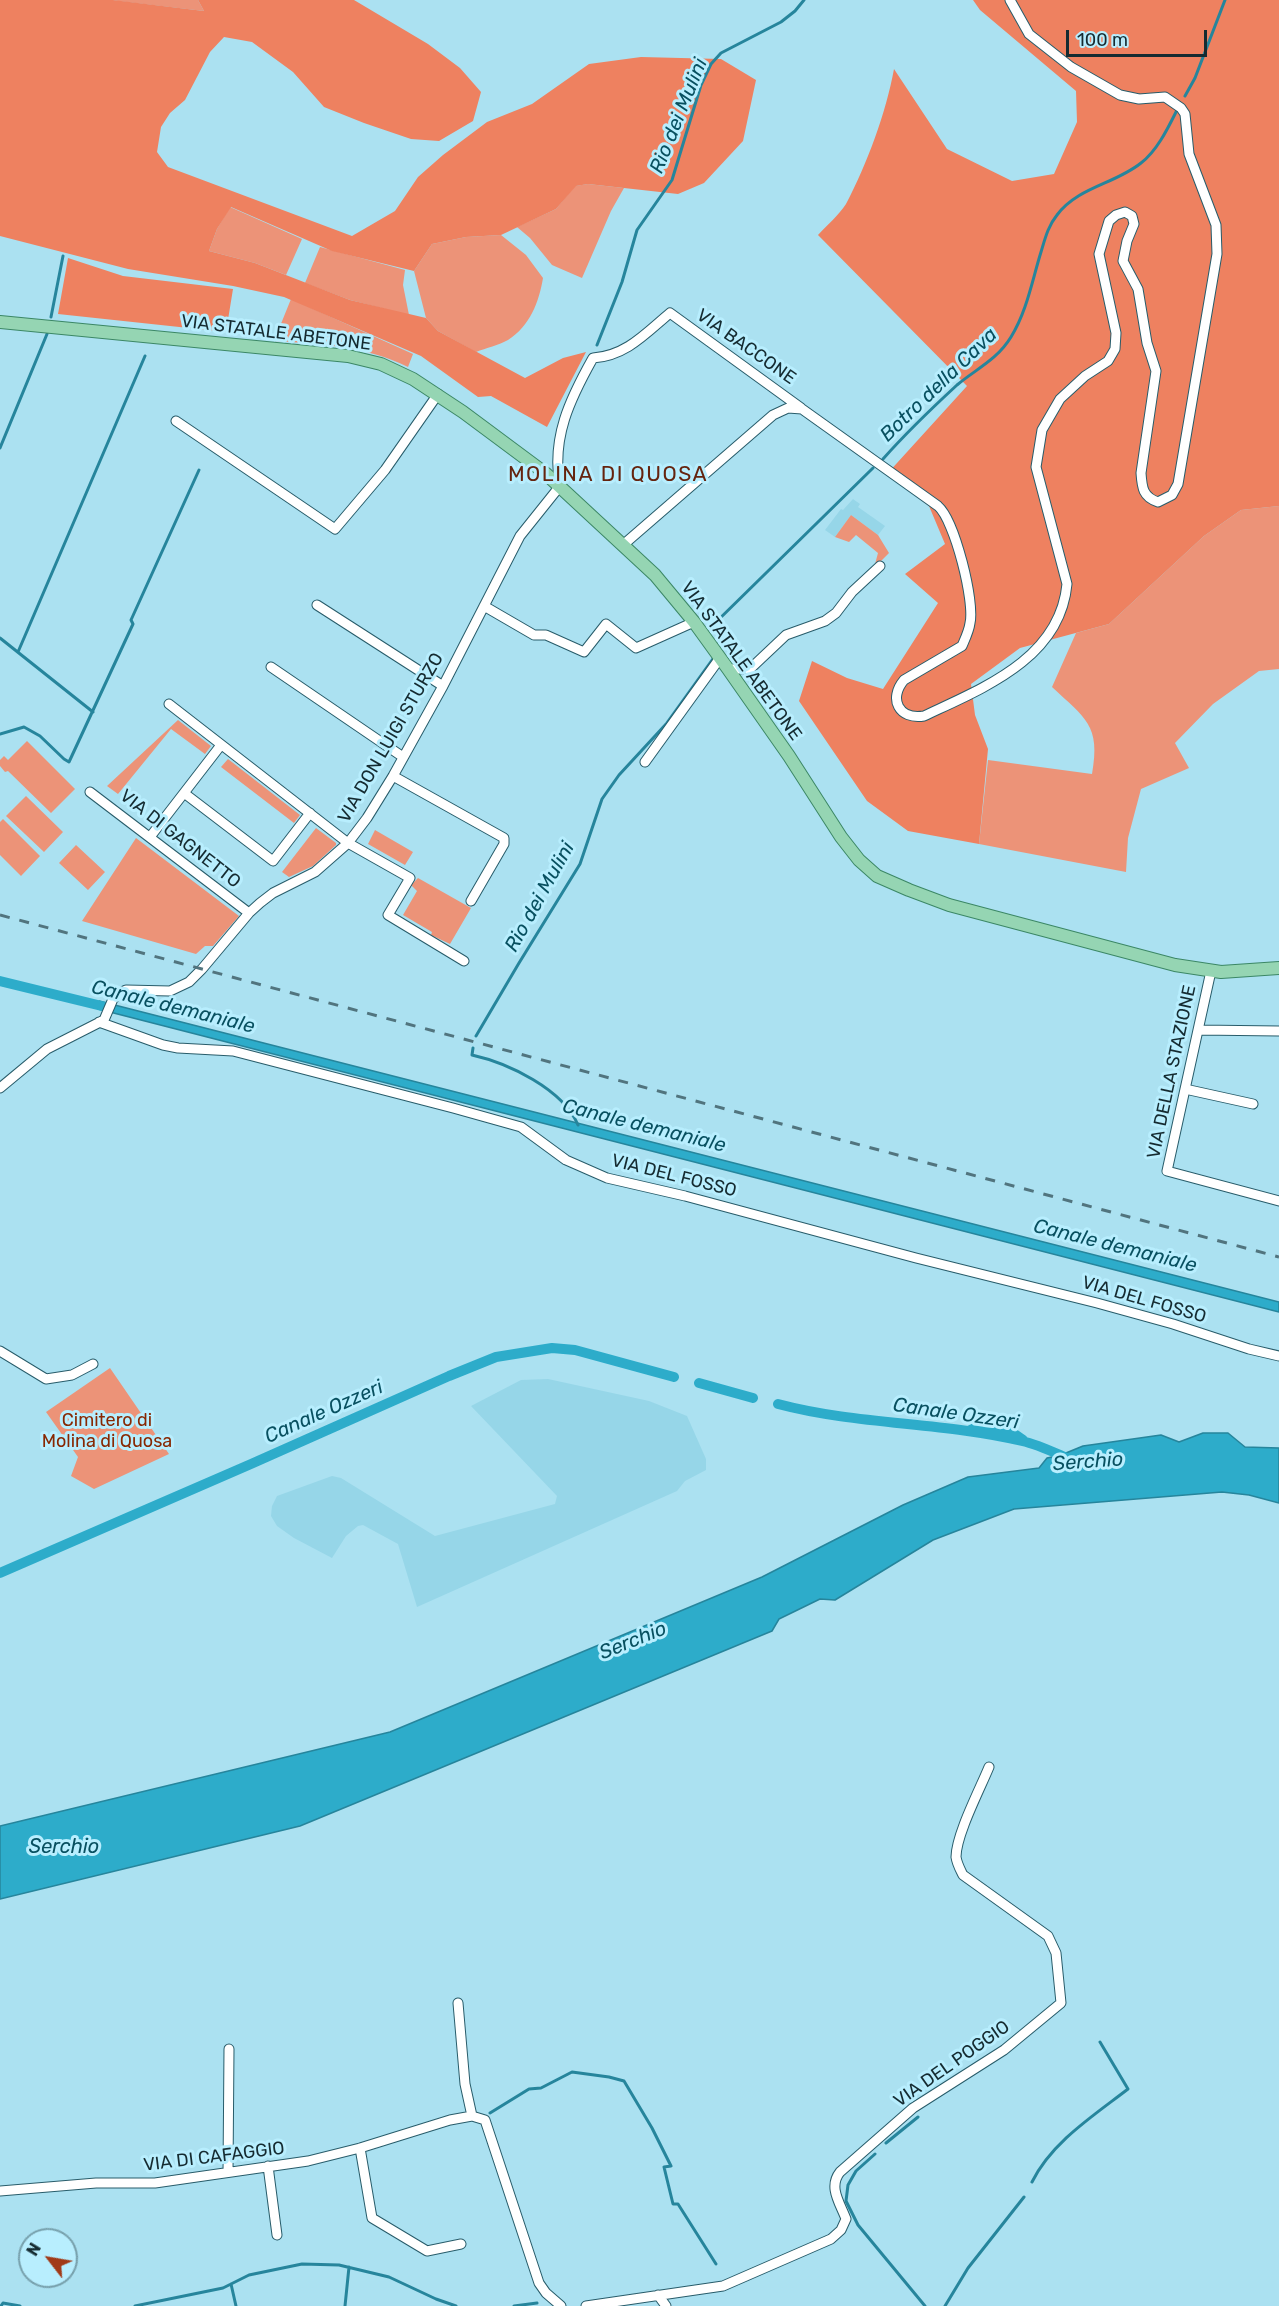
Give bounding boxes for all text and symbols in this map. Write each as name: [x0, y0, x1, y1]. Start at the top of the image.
scale bar: [1069, 18, 1210, 56]
text: 100 m: [1077, 29, 1128, 51]
water label: Rio dei Mulini: [645, 55, 713, 177]
street label: VIA BACCONE: [692, 305, 800, 389]
street label: VIA STATALE ABETONE: [180, 311, 372, 355]
water label: Botro della Cava: [875, 323, 1003, 447]
district label: MOLINA DI QUOSA: [508, 462, 708, 488]
street label: VIA STATALE ABETONE: [676, 577, 806, 745]
street label: VIA DON LUIGI STURZO: [334, 649, 448, 827]
street label: VIA DI GAGNETTO: [115, 785, 245, 893]
water label: Rio dei Mulini: [500, 838, 580, 956]
water label: Canale demaniale: [89, 975, 257, 1039]
street label: VIA DELLA STAZIONE: [1143, 983, 1201, 1161]
water label: Canale demaniale: [560, 1094, 728, 1158]
street label: VIA DEL FOSSO: [609, 1150, 739, 1202]
water label: Canale demaniale: [1031, 1214, 1199, 1278]
street label: VIA DEL FOSSO: [1079, 1272, 1209, 1328]
water label: Canale Ozzeri: [261, 1375, 387, 1449]
water label: Canale Ozzeri: [891, 1393, 1021, 1435]
park label: Cimitero di Molina di Quosa: [42, 1410, 172, 1452]
water label: Serchio: [1052, 1448, 1124, 1476]
water label: Serchio: [596, 1617, 670, 1665]
water label: Serchio: [29, 1835, 99, 1859]
street label: VIA DEL POGGIO: [890, 2016, 1014, 2112]
street label: VIA DI CAFAGGIO: [142, 2138, 286, 2176]
north arrow: [18, 2228, 78, 2288]
text: N: [23, 2240, 45, 2259]

